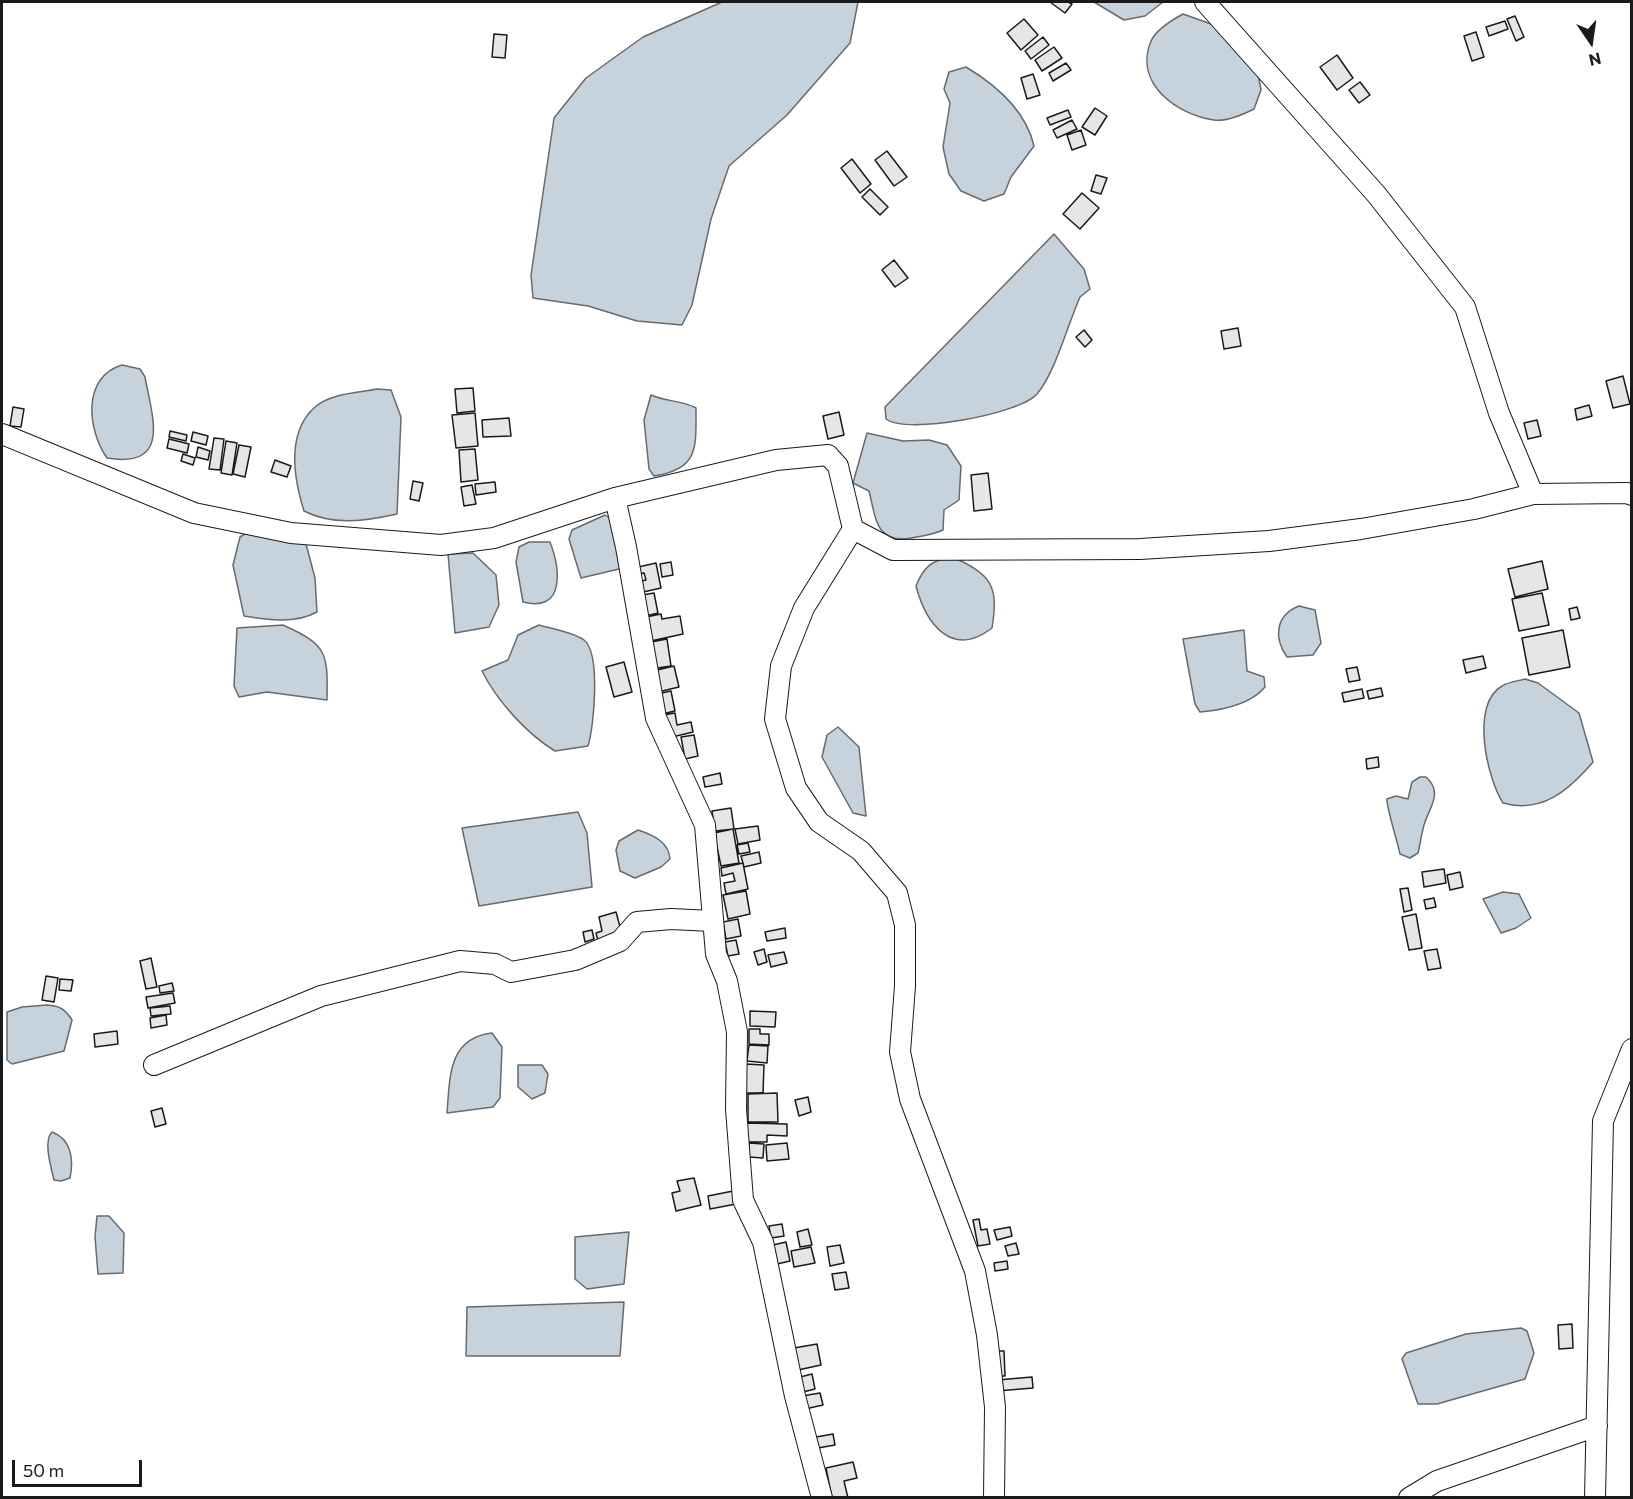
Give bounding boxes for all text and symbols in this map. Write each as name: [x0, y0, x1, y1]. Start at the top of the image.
north arrow: [1561, 12, 1621, 72]
text: N: [1587, 49, 1603, 71]
scale bar: [15, 1448, 146, 1486]
text: 50 m: [23, 1459, 64, 1481]

